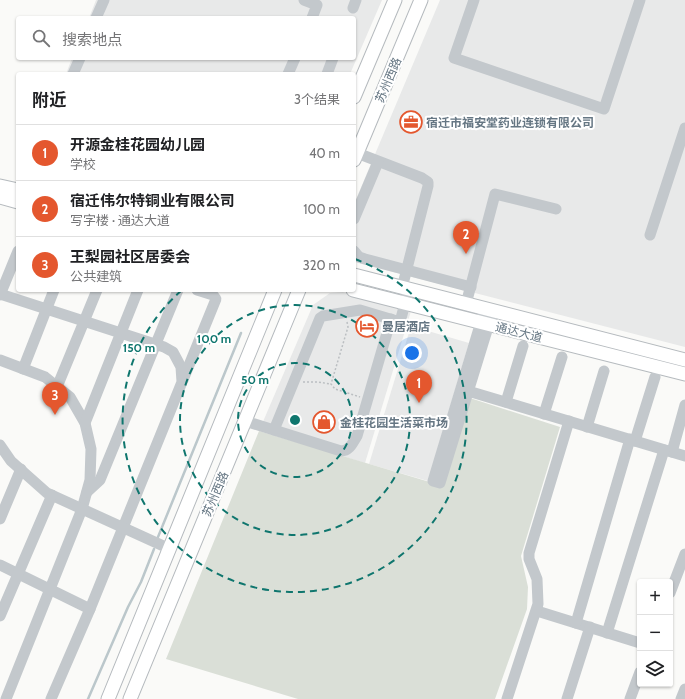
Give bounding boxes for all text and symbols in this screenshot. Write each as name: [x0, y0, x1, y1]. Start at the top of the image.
search box: [16, 16, 356, 60]
icon: search: [30, 27, 52, 49]
text: 搜索地点: [62, 31, 122, 49]
street label: 苏州西路: [372, 55, 404, 105]
text: 附近: [32, 90, 66, 110]
text: 3个结果: [294, 91, 340, 107]
office icon: 宿迁市福安堂药业连锁有限公司: [398, 109, 424, 135]
place label: 宿迁市福安堂药业连锁有限公司: [426, 115, 594, 130]
text: 开源金桂花园幼儿园: [70, 136, 205, 154]
text: 1: [43, 145, 47, 161]
text: 40 m: [309, 145, 340, 161]
text: 学校: [70, 156, 96, 172]
text: 宿迁伟尔特铜业有限公司: [70, 192, 235, 210]
text: 2: [42, 201, 48, 217]
text: 100 m: [303, 201, 340, 217]
text: 写字楼 · 通达大道: [70, 212, 170, 228]
pin: 2: [453, 221, 479, 254]
text: 王梨园社区居委会: [70, 248, 190, 266]
text: 3: [41, 257, 49, 273]
text: 320 m: [303, 257, 340, 273]
text: 公共建筑: [70, 268, 122, 284]
hotel icon: 曼居酒店: [354, 313, 380, 339]
place label: 曼居酒店: [382, 319, 430, 334]
street label: 通达大道: [494, 319, 544, 345]
text: 100 m: [197, 331, 231, 346]
text: 150 m: [123, 340, 155, 355]
your location: [402, 343, 422, 363]
pin: 1: [406, 370, 432, 403]
text: 50 m: [241, 372, 269, 387]
pin: 3: [42, 382, 68, 415]
shop icon: 金桂花园生活菜市场: [311, 409, 337, 435]
centre of rings: [288, 413, 302, 427]
place label: 金桂花园生活菜市场: [340, 415, 448, 430]
street label: 苏州西路: [199, 469, 231, 519]
map controls: [637, 579, 673, 687]
button: +: [637, 579, 673, 615]
button: −: [637, 615, 673, 651]
button: layers: [637, 651, 673, 687]

